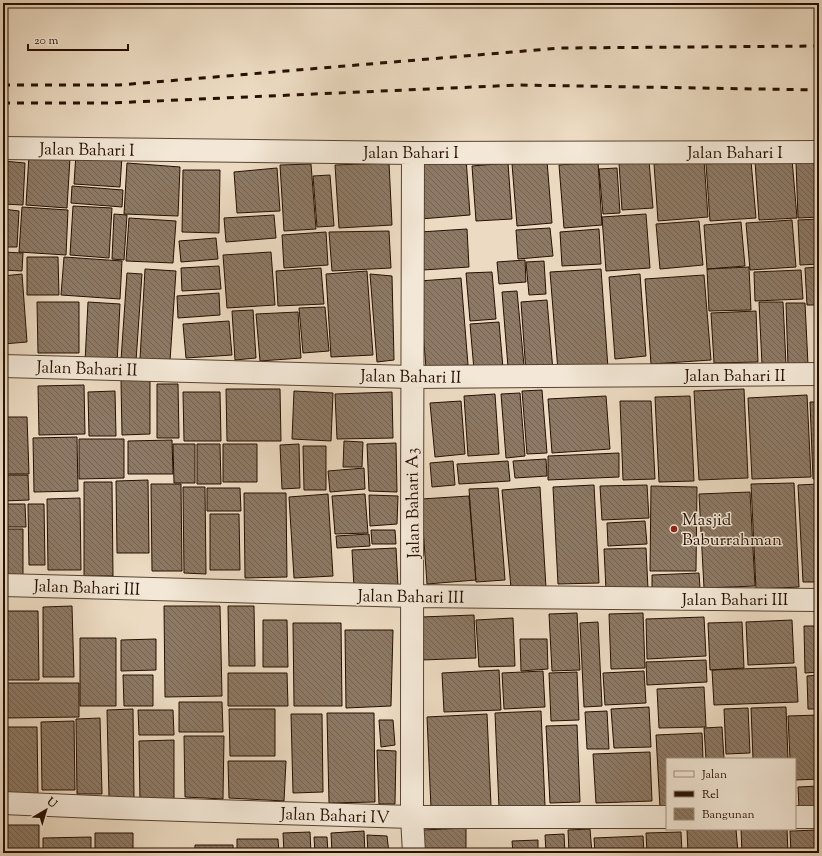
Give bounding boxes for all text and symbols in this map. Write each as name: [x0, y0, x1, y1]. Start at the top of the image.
scale bar: [28, 26, 128, 52]
text: 20 m: [34, 32, 59, 50]
street label: Jalan Bahari I: [38, 138, 135, 164]
street label: Jalan Bahari I: [362, 142, 459, 166]
street label: Jalan Bahari I: [686, 142, 783, 166]
street label: Jalan Bahari II: [35, 356, 138, 384]
street label: Jalan Bahari II: [359, 365, 462, 391]
street label: Jalan Bahari II: [683, 365, 786, 389]
street label: Jalan Bahari A3: [401, 447, 427, 559]
place label: Masjid Baburrahman: [682, 509, 782, 553]
marker: Masjid Baburrahman: [669, 524, 679, 534]
street label: Jalan Bahari III: [32, 575, 141, 603]
street label: Jalan Bahari III: [356, 585, 465, 611]
street label: Jalan Bahari III: [681, 589, 789, 613]
legend: [666, 758, 796, 830]
text: Jalan: [701, 766, 727, 784]
text: Rel: [702, 786, 720, 804]
north arrow: [26, 790, 66, 830]
text: U: [42, 793, 60, 812]
street label: Jalan Bahari IV: [279, 803, 390, 831]
text: Bangunan: [702, 806, 755, 824]

